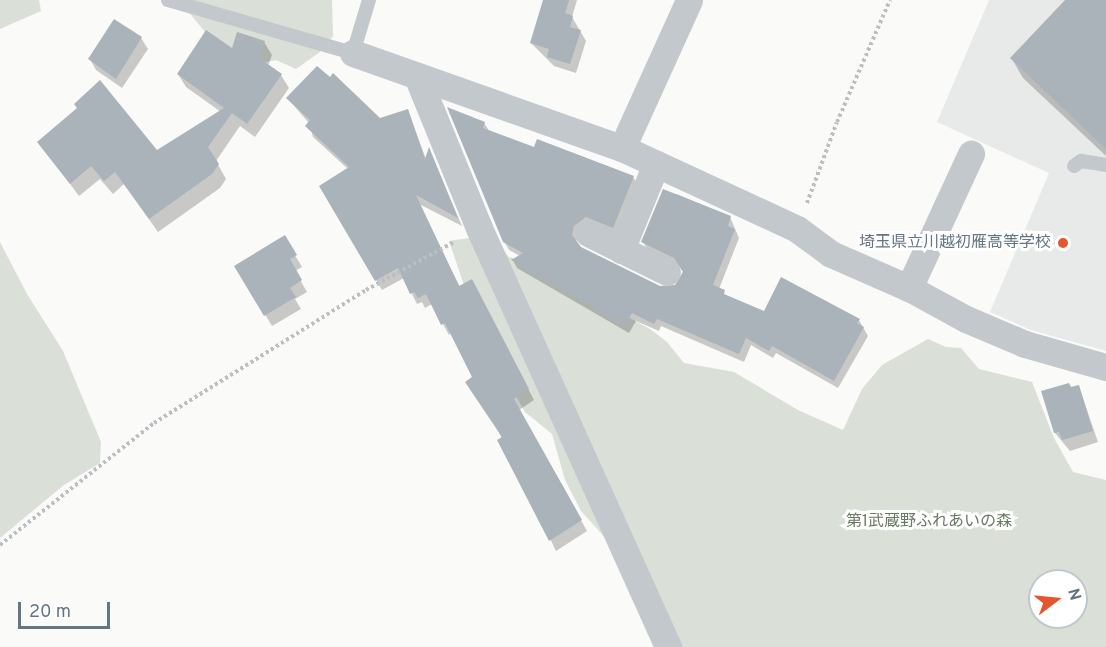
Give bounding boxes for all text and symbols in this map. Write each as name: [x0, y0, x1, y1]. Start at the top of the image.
place label: 埼玉県立川越初雁高等学校: [859, 233, 1051, 253]
marker: 埼玉県立川越初雁高等学校: [1056, 236, 1070, 250]
park label: 第1武蔵野ふれあいの森: [846, 512, 1012, 532]
north arrow: [1028, 569, 1088, 629]
text: N: [1062, 586, 1085, 603]
scale bar: [21, 590, 112, 628]
text: 20 m: [29, 601, 71, 624]

